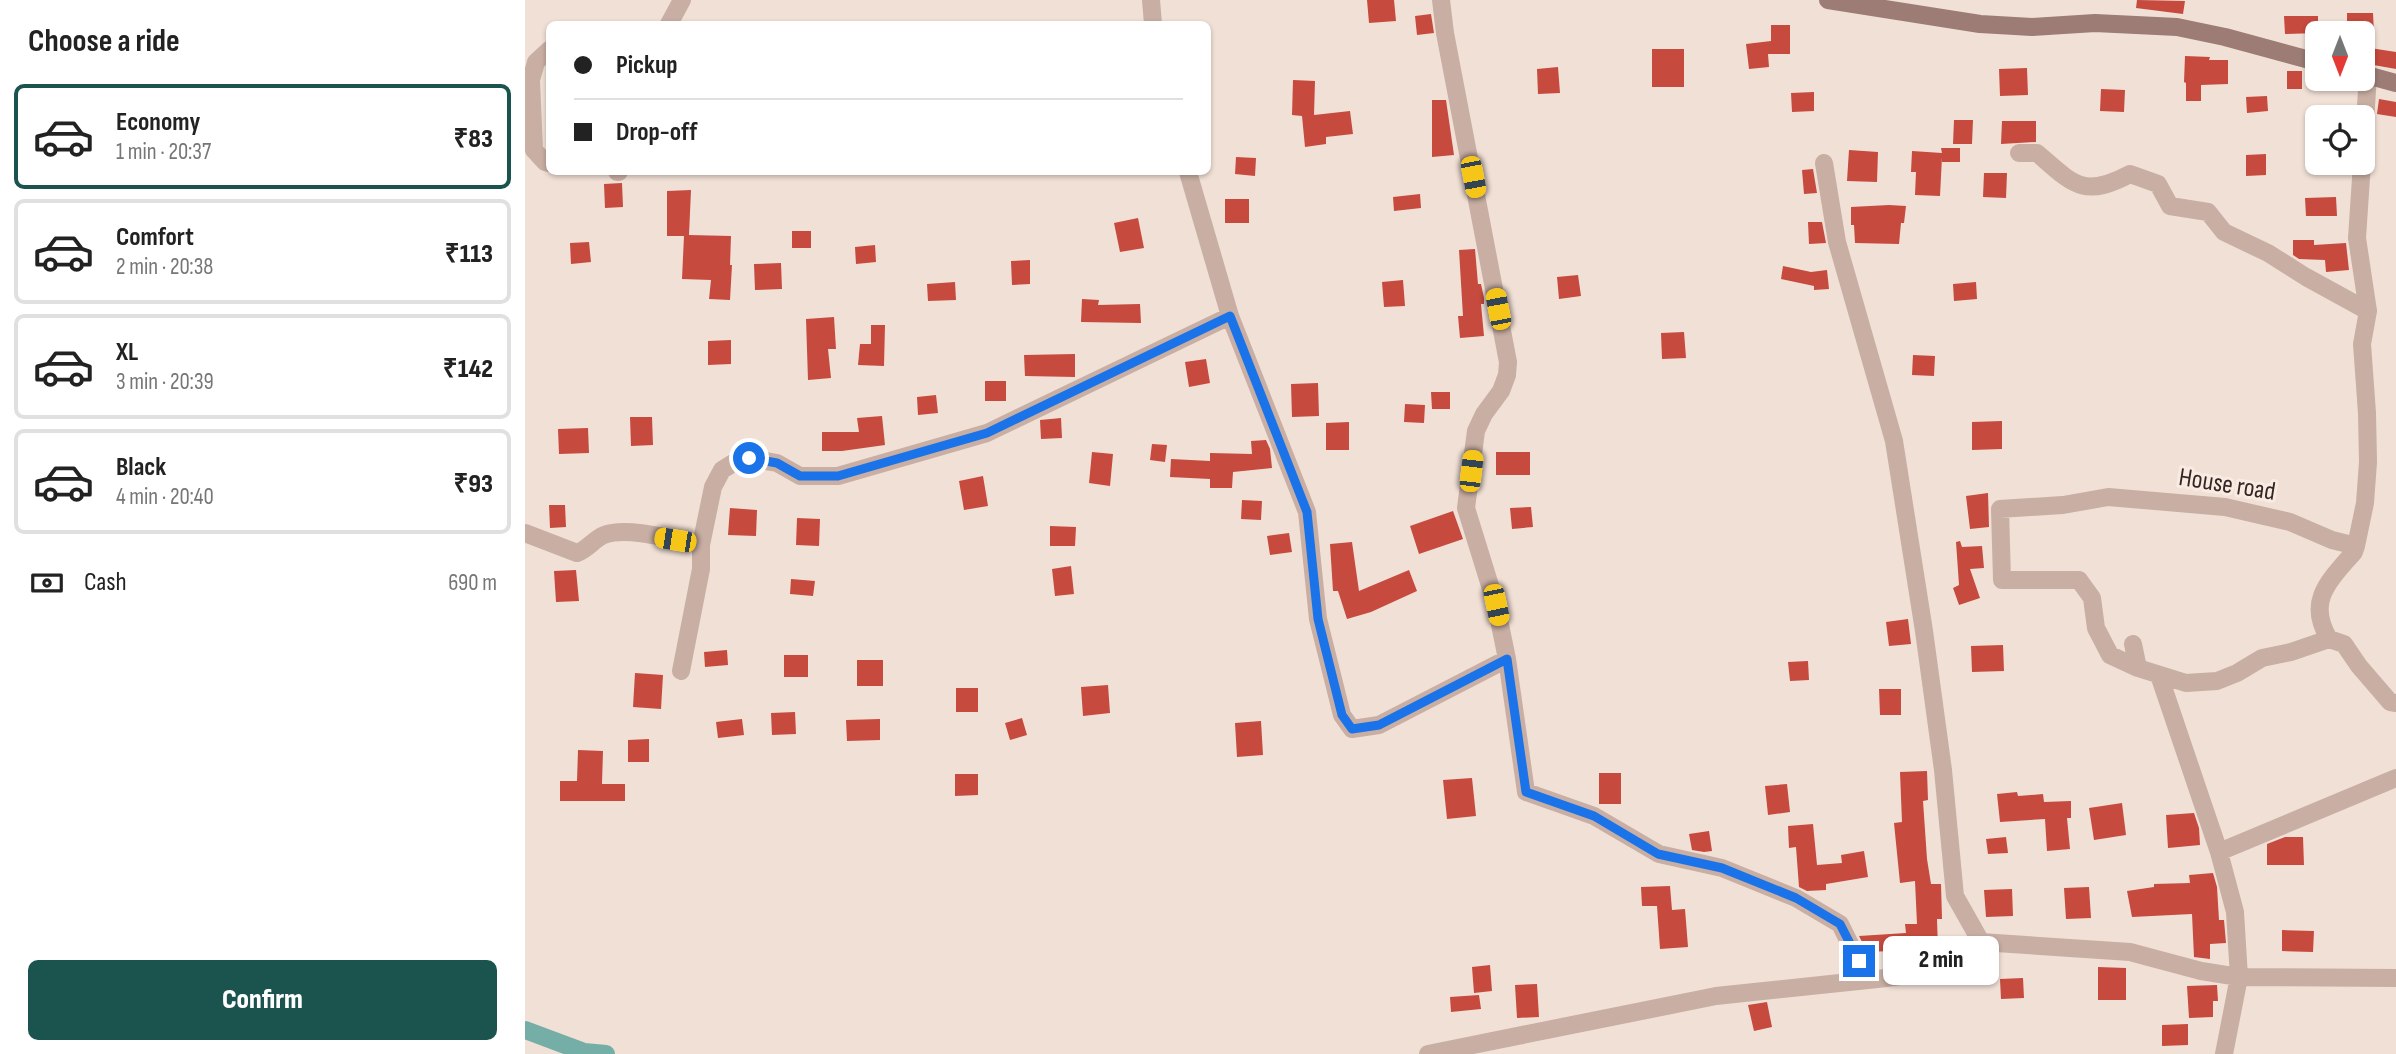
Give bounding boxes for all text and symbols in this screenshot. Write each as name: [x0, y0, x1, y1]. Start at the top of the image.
north arrow: [2305, 21, 2375, 91]
map controls: [2305, 21, 2375, 175]
text: Choose a ride: [28, 22, 180, 61]
text: Pickup: [616, 50, 678, 81]
icon: car: [32, 105, 95, 168]
button: locate: [2305, 105, 2375, 175]
text: Economy: [116, 107, 200, 138]
text: Drop-off: [616, 117, 697, 148]
text: ₹83: [453, 124, 493, 155]
text: 1 min · 20:37: [116, 138, 211, 166]
car: [1459, 154, 1488, 200]
icon: car: [32, 220, 95, 283]
text: Comfort: [116, 222, 194, 253]
text: ₹113: [445, 239, 493, 270]
text: 2 min · 20:38: [116, 253, 213, 281]
car: [1484, 286, 1513, 332]
icon: car: [32, 335, 95, 398]
text: XL: [116, 337, 138, 368]
text: ₹142: [443, 354, 493, 385]
text: 3 min · 20:39: [116, 368, 214, 396]
route start: [733, 442, 765, 474]
car: [1459, 449, 1484, 493]
icon: car: [32, 450, 95, 513]
text: Black: [116, 452, 166, 483]
street label: House road: [2176, 462, 2278, 508]
text: ₹93: [453, 469, 493, 500]
text: 4 min · 20:40: [116, 483, 214, 511]
car: [653, 526, 698, 554]
icon: cash: [28, 564, 66, 602]
text: Cash: [84, 567, 127, 598]
text: 690 m: [448, 569, 497, 597]
car: [1482, 582, 1511, 628]
callout: 2 min: [1883, 936, 1999, 986]
route end: [1843, 945, 1875, 977]
text: 2 min: [1919, 946, 1963, 974]
button: Confirm: [28, 960, 497, 1040]

